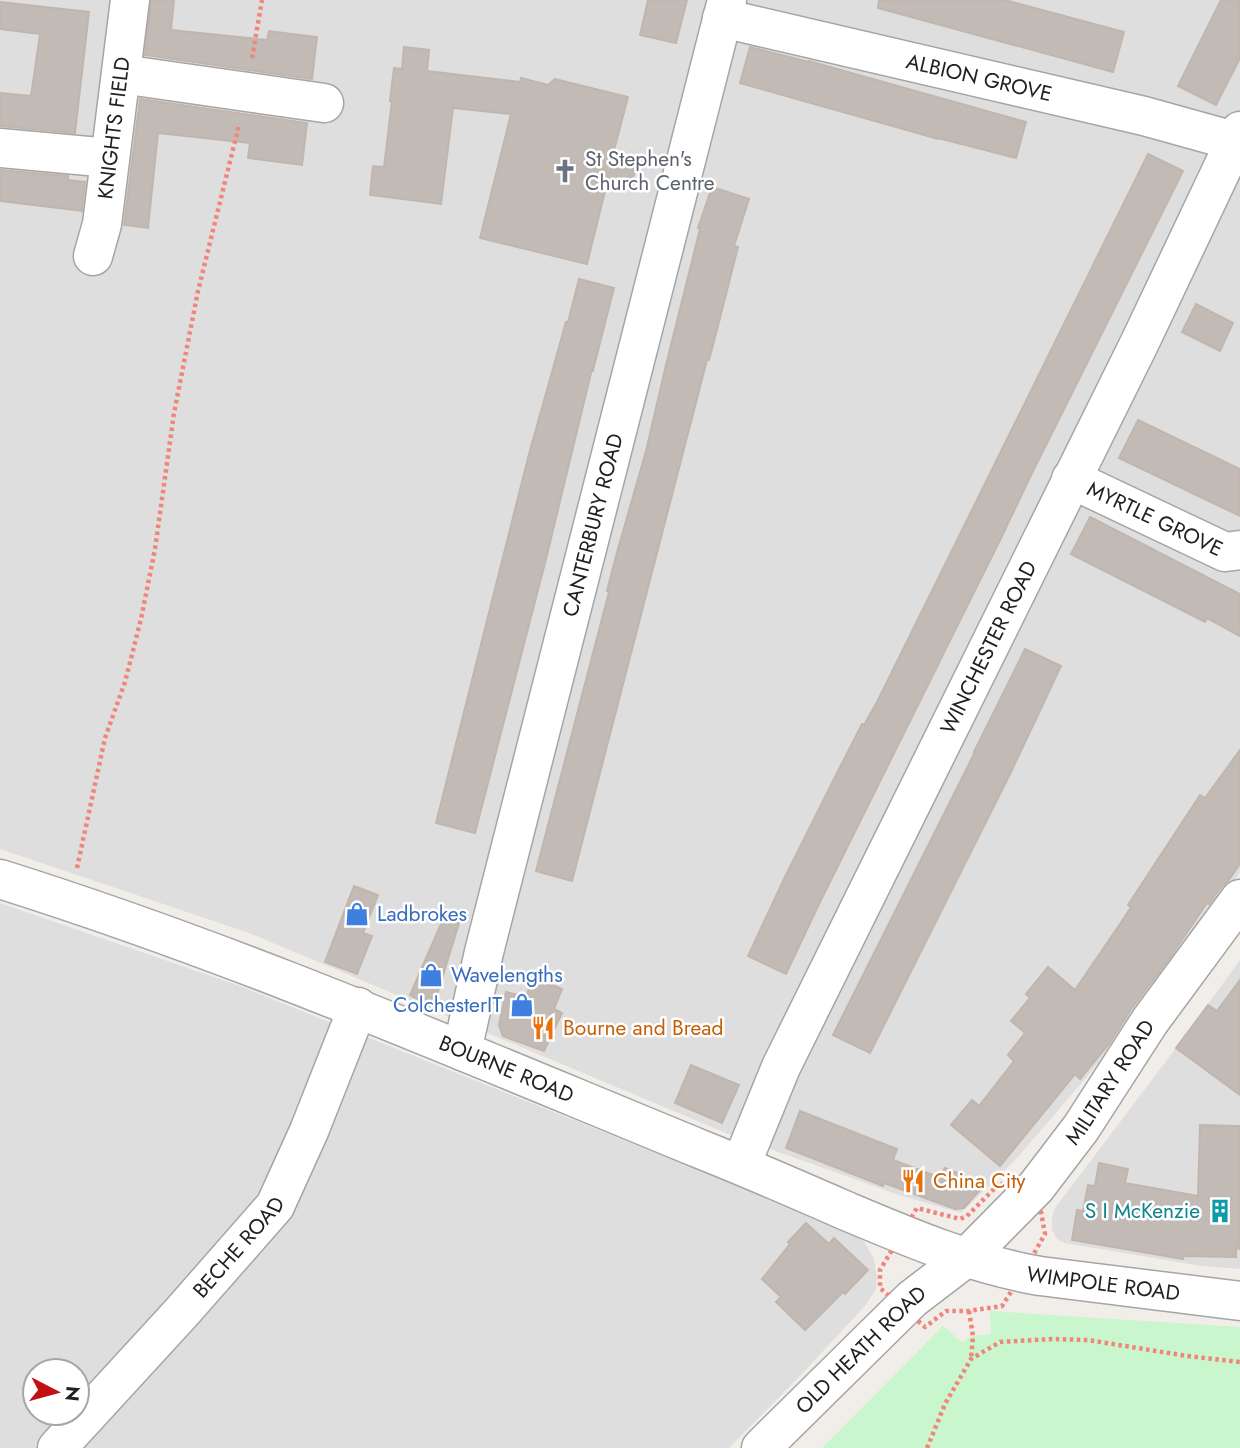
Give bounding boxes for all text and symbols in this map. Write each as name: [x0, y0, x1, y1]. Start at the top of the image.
street label: ALBION GROVE: [903, 46, 1055, 109]
street label: KNIGHTS FIELD: [90, 55, 138, 201]
place label: St Stephen's Church Centre: [585, 144, 715, 198]
church icon: St Stephen's Church Centre: [551, 157, 579, 185]
street label: CANTERBURY ROAD: [555, 430, 631, 620]
street label: MYRTLE GROVE: [1082, 474, 1228, 564]
street label: WINCHESTER ROAD: [933, 556, 1044, 739]
place label: Ladbrokes: [377, 899, 467, 929]
shop icon: Ladbrokes: [343, 900, 371, 928]
place label: Wavelengths: [451, 960, 563, 990]
shop icon: Wavelengths: [417, 961, 445, 989]
place label: ColchesterIT: [393, 990, 502, 1020]
shop icon: ColchesterIT: [508, 991, 536, 1019]
place label: Bourne and Bread: [563, 1013, 723, 1043]
restaurant icon: Bourne and Bread: [529, 1014, 557, 1042]
street label: MILITARY ROAD: [1058, 1014, 1162, 1151]
street label: BOURNE ROAD: [434, 1028, 578, 1110]
place label: China City: [933, 1166, 1026, 1196]
restaurant icon: China City: [899, 1167, 927, 1195]
street label: BECHE ROAD: [186, 1192, 292, 1305]
place label: S I McKenzie: [1085, 1196, 1200, 1226]
building icon: S I McKenzie: [1206, 1197, 1234, 1225]
street label: WIMPOLE ROAD: [1024, 1259, 1182, 1308]
street label: OLD HEATH ROAD: [789, 1278, 932, 1421]
north arrow: [21, 1357, 91, 1427]
text: N: [58, 1385, 87, 1403]

